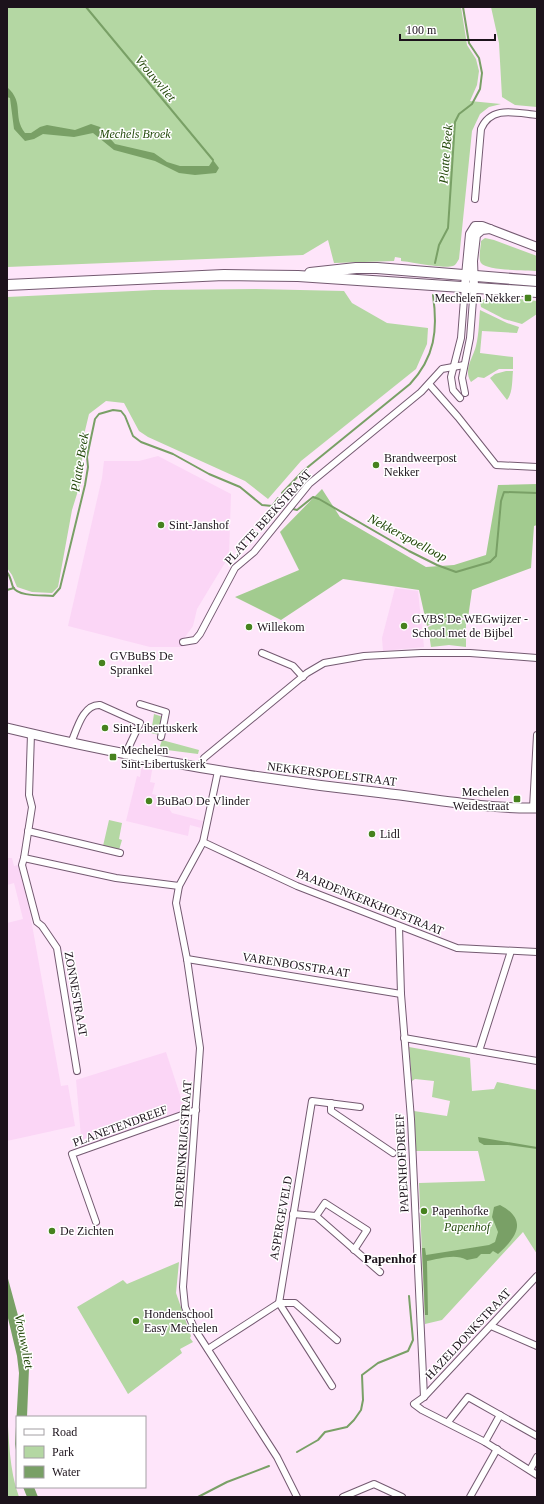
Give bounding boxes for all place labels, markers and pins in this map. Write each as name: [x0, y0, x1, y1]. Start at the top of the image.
place label: Mechelen Nekker: [434, 291, 520, 305]
marker: Mechelen Nekker: [523, 293, 533, 303]
place label: Brandweerpost Nekker: [384, 451, 457, 479]
marker: Brandweerpost Nekker: [371, 460, 381, 470]
place label: Sint-Janshof: [169, 518, 229, 532]
marker: Sint-Janshof: [156, 520, 166, 530]
place label: GVBS De WEGwijzer - School met de Bijbel: [412, 612, 528, 640]
place label: Willekom: [257, 620, 305, 634]
marker: GVBS De WEGwijzer - School met de Bijbel: [399, 621, 409, 631]
marker: Willekom: [244, 622, 254, 632]
place label: GVBuBS De Sprankel: [110, 649, 173, 677]
marker: GVBuBS De Sprankel: [97, 658, 107, 668]
place label: Sint-Libertuskerk: [113, 721, 198, 735]
marker: Sint-Libertuskerk: [100, 723, 110, 733]
place label: Mechelen Sint-Libertuskerk: [121, 743, 206, 771]
marker: Mechelen Sint-Libertuskerk: [108, 752, 118, 762]
place label: Mechelen Weidestraat: [453, 785, 510, 813]
place label: BuBaO De Vlinder: [157, 794, 249, 808]
marker: Mechelen Weidestraat: [512, 794, 522, 804]
marker: BuBaO De Vlinder: [144, 796, 154, 806]
place label: Lidl: [380, 827, 401, 841]
marker: Lidl: [367, 829, 377, 839]
place label: Papenhofke: [432, 1204, 489, 1218]
marker: Papenhofke: [419, 1206, 429, 1216]
place label: De Zichten: [60, 1224, 114, 1238]
marker: De Zichten: [47, 1226, 57, 1236]
place label: Hondenschool Easy Mechelen: [144, 1307, 218, 1335]
marker: Hondenschool Easy Mechelen: [131, 1316, 141, 1326]

